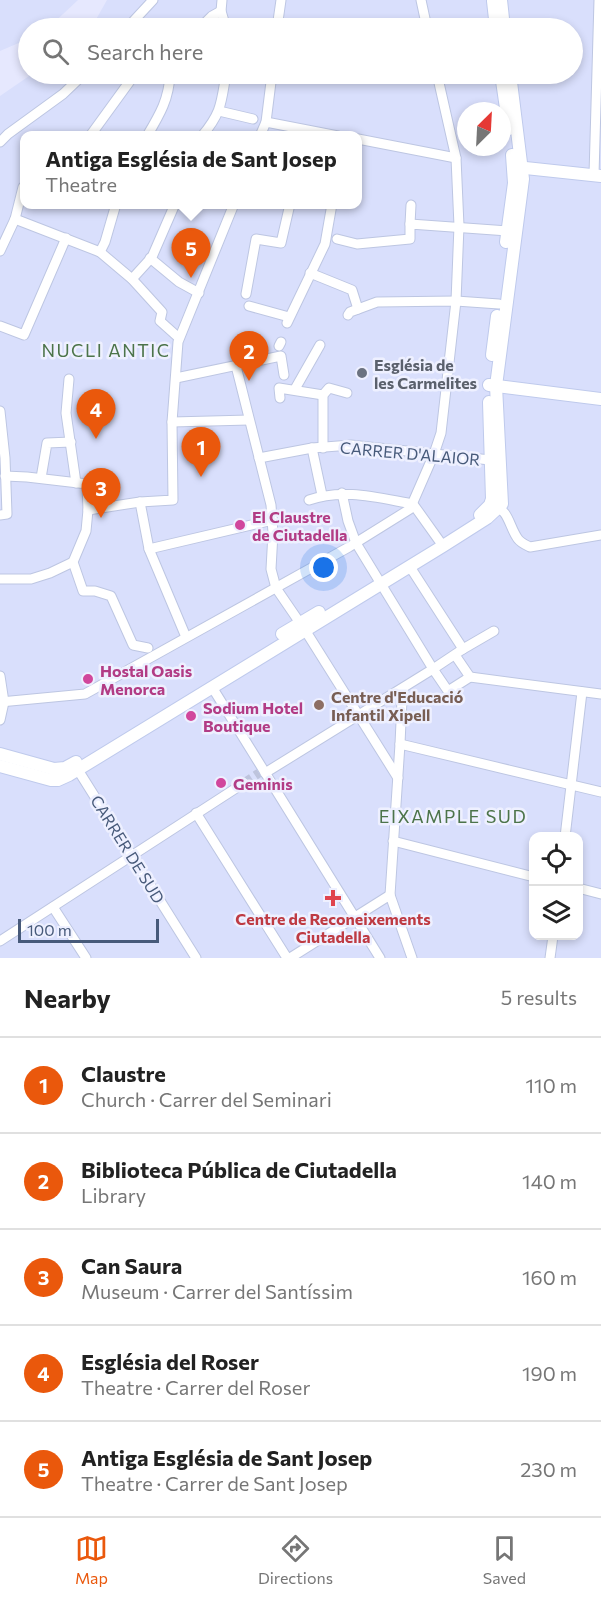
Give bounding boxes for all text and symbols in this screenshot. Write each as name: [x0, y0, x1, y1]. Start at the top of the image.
search box: [18, 18, 583, 84]
icon: search: [39, 35, 72, 68]
text: Search here: [87, 38, 203, 65]
north arrow: [457, 102, 511, 156]
popup: [20, 131, 362, 209]
text: Antiga Església de Sant Josep: [45, 145, 337, 172]
text: Theatre: [45, 172, 117, 196]
pin: 5: [172, 228, 210, 278]
pin: 2: [230, 332, 268, 381]
district label: NUCLI ANTIC: [41, 339, 171, 361]
place label: Església de les Carmelites: [374, 355, 477, 392]
marker: Església de les Carmelites: [355, 366, 369, 380]
pin: 4: [76, 390, 116, 439]
pin: 1: [182, 428, 220, 477]
street label: CARRER D'ALAIOR: [339, 437, 481, 469]
pin: 3: [82, 468, 120, 518]
place label: El Claustre de Ciutadella: [252, 507, 348, 544]
marker: El Claustre de Ciutadella: [233, 518, 247, 532]
your location: [309, 553, 338, 582]
place label: Hostal Oasis Menorca: [100, 661, 192, 698]
marker: Hostal Oasis Menorca: [81, 672, 95, 686]
place label: Centre d'Educació Infantil Xipell: [331, 687, 464, 724]
place label: Sodium Hotel Boutique: [203, 698, 303, 735]
marker: Centre d'Educació Infantil Xipell: [312, 698, 326, 712]
marker: Sodium Hotel Boutique: [184, 709, 198, 723]
place label: Geminis: [233, 774, 293, 793]
marker: Geminis: [214, 776, 228, 790]
street label: CARRER DE SUD: [87, 791, 169, 907]
district label: EIXAMPLE SUD: [379, 805, 527, 827]
map controls: [529, 832, 583, 940]
button: locate: [529, 832, 583, 886]
button: layers: [529, 886, 583, 940]
marker: Centre de Reconeixements Ciutadella: [324, 889, 342, 907]
place label: Centre de Reconeixements Ciutadella: [235, 909, 431, 946]
scale bar: [18, 916, 159, 944]
text: 100 m: [27, 920, 72, 939]
text: Nearby: [24, 982, 111, 1013]
text: 5 results: [501, 985, 577, 1009]
text: Claustre: [81, 1060, 166, 1087]
text: 1: [39, 1073, 48, 1097]
text: 110 m: [526, 1073, 577, 1097]
text: Church · Carrer del Seminari: [81, 1087, 332, 1111]
text: Biblioteca Pública de Ciutadella: [81, 1156, 397, 1183]
text: 2: [38, 1169, 49, 1193]
text: 140 m: [522, 1169, 577, 1193]
text: Library: [81, 1183, 146, 1207]
text: Can Saura: [81, 1252, 182, 1279]
text: 3: [38, 1265, 49, 1289]
text: 160 m: [522, 1265, 577, 1289]
text: Museum · Carrer del Santíssim: [81, 1279, 353, 1303]
text: Església del Roser: [81, 1348, 259, 1375]
text: 4: [37, 1361, 50, 1385]
text: 190 m: [522, 1361, 577, 1385]
text: Theatre · Carrer del Roser: [81, 1375, 310, 1399]
text: Antiga Església de Sant Josep: [81, 1444, 372, 1471]
text: 5: [38, 1457, 49, 1481]
text: 230 m: [520, 1457, 577, 1481]
text: Theatre · Carrer de Sant Josep: [81, 1471, 348, 1495]
tab: Map: [75, 1532, 108, 1587]
tab: Directions: [258, 1532, 333, 1587]
tab: Saved: [483, 1532, 526, 1587]

